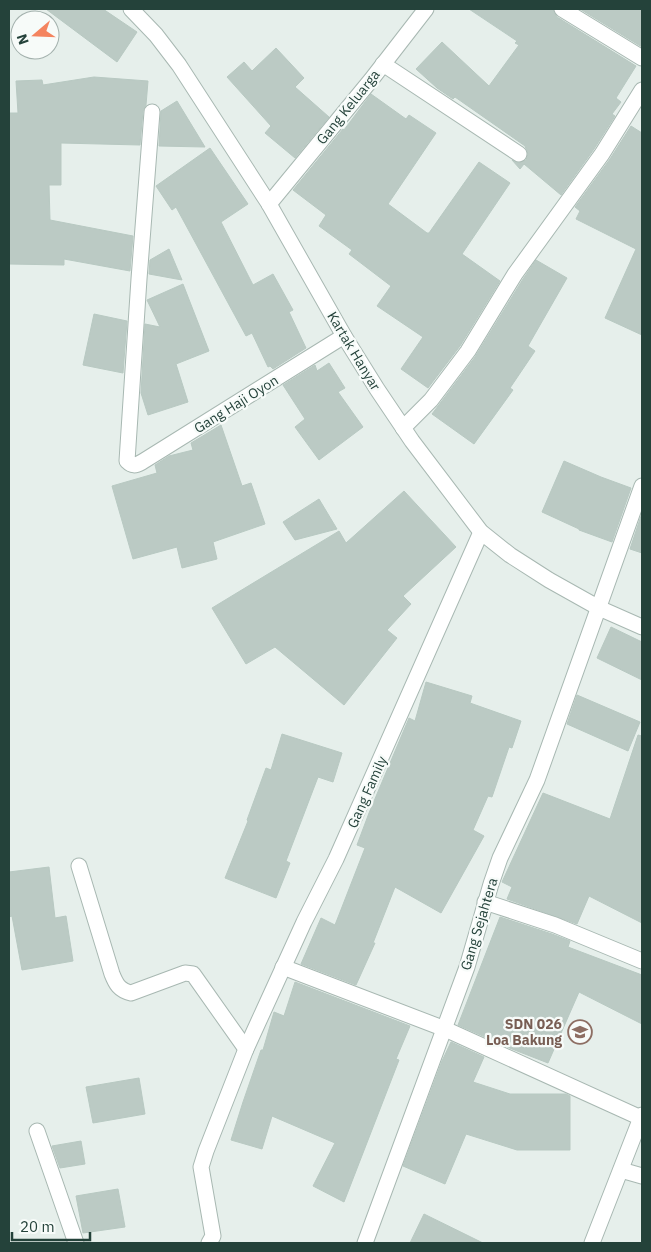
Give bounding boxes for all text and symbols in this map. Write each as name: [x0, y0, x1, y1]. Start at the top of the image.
north arrow: [10, 10, 60, 60]
text: N: [13, 32, 33, 47]
street label: Gang Keluarga: [312, 66, 384, 148]
street label: Kartak Hanyar: [323, 308, 385, 394]
street label: Gang Haji Oyon: [190, 371, 282, 437]
street label: Gang Family: [343, 753, 391, 831]
street label: Gang Sejahtera: [456, 875, 502, 972]
place label: SDN 026 Loa Bakung: [486, 1015, 562, 1049]
school or university icon: SDN 026 Loa Bakung: [567, 1019, 593, 1045]
scale bar: [12, 1210, 90, 1242]
text: 20 m: [20, 1217, 55, 1236]

